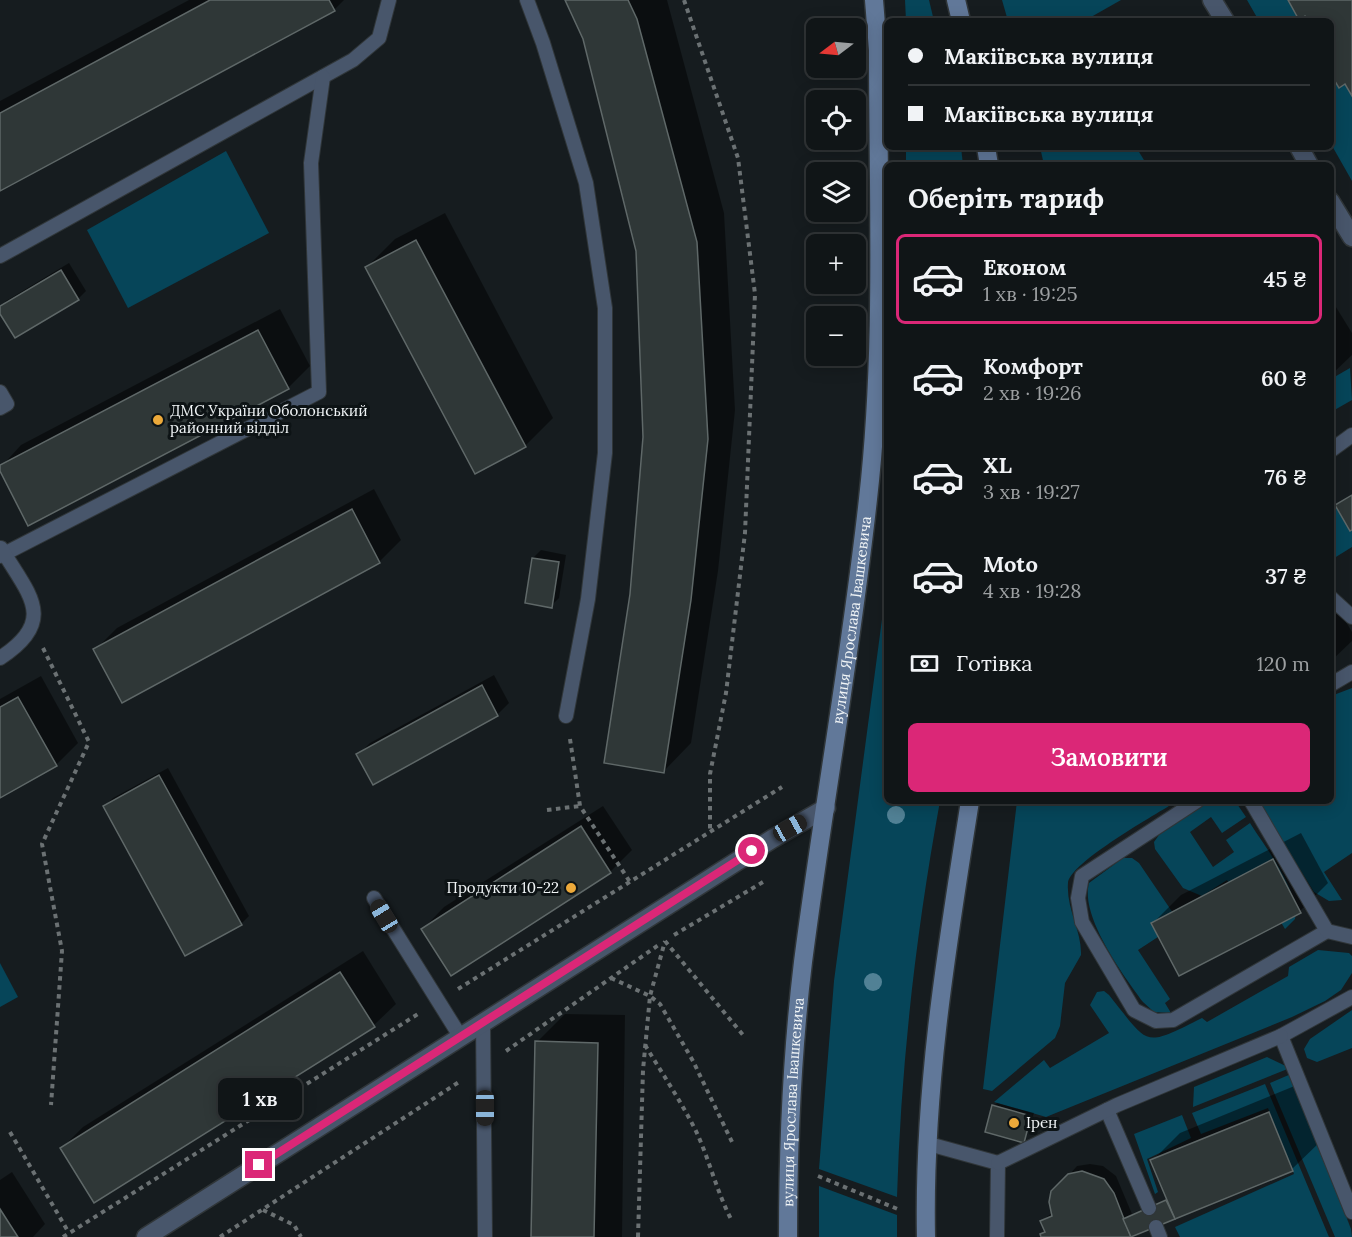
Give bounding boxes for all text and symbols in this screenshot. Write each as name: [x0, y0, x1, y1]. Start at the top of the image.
north arrow: [806, 18, 866, 78]
map controls: [806, 18, 866, 366]
text: Макіївська вулиця: [944, 42, 1153, 70]
button: locate: [806, 90, 866, 150]
text: Макіївська вулиця: [944, 100, 1153, 128]
button: layers: [806, 162, 866, 222]
text: Оберіть тариф: [908, 181, 1104, 215]
button: +: [806, 234, 866, 294]
icon: car: [911, 252, 965, 306]
text: Економ: [983, 253, 1066, 281]
text: 45 ₴: [1264, 265, 1307, 293]
text: 1 хв · 19:25: [983, 281, 1078, 306]
button: −: [806, 306, 866, 366]
icon: car: [911, 351, 965, 405]
text: Комфорт: [983, 352, 1083, 380]
text: 60 ₴: [1261, 364, 1307, 392]
text: 2 хв · 19:26: [983, 380, 1082, 405]
place label: ДМС України Оболонський районний відділ: [170, 401, 368, 437]
marker: ДМС України Оболонський районний відділ: [151, 413, 165, 427]
icon: car: [911, 450, 965, 504]
text: XL: [983, 451, 1012, 479]
text: 76 ₴: [1265, 463, 1307, 491]
text: 3 хв · 19:27: [983, 479, 1080, 504]
street label: вулиця Ярослава Івашкевича: [828, 515, 875, 725]
icon: car: [911, 549, 965, 603]
text: Moto: [983, 550, 1038, 578]
text: 37 ₴: [1265, 562, 1307, 590]
text: 4 хв · 19:28: [983, 578, 1081, 603]
icon: cash: [908, 647, 941, 680]
text: Готівка: [956, 649, 1033, 677]
text: 120 m: [1256, 651, 1310, 676]
button: Замовити: [908, 723, 1310, 792]
car: [770, 811, 810, 845]
route start: [738, 837, 765, 864]
place label: Продукти 10-22: [446, 878, 559, 897]
marker: Продукти 10-22: [564, 881, 578, 895]
car: [367, 896, 401, 936]
street label: вулиця Ярослава Івашкевича: [778, 996, 808, 1207]
callout: 1 хв: [217, 1078, 301, 1120]
text: 1 хв: [242, 1086, 278, 1111]
car: [476, 1090, 494, 1126]
place label: Ірен: [1026, 1113, 1057, 1132]
marker: Ірен: [1007, 1116, 1021, 1130]
route end: [245, 1151, 272, 1178]

